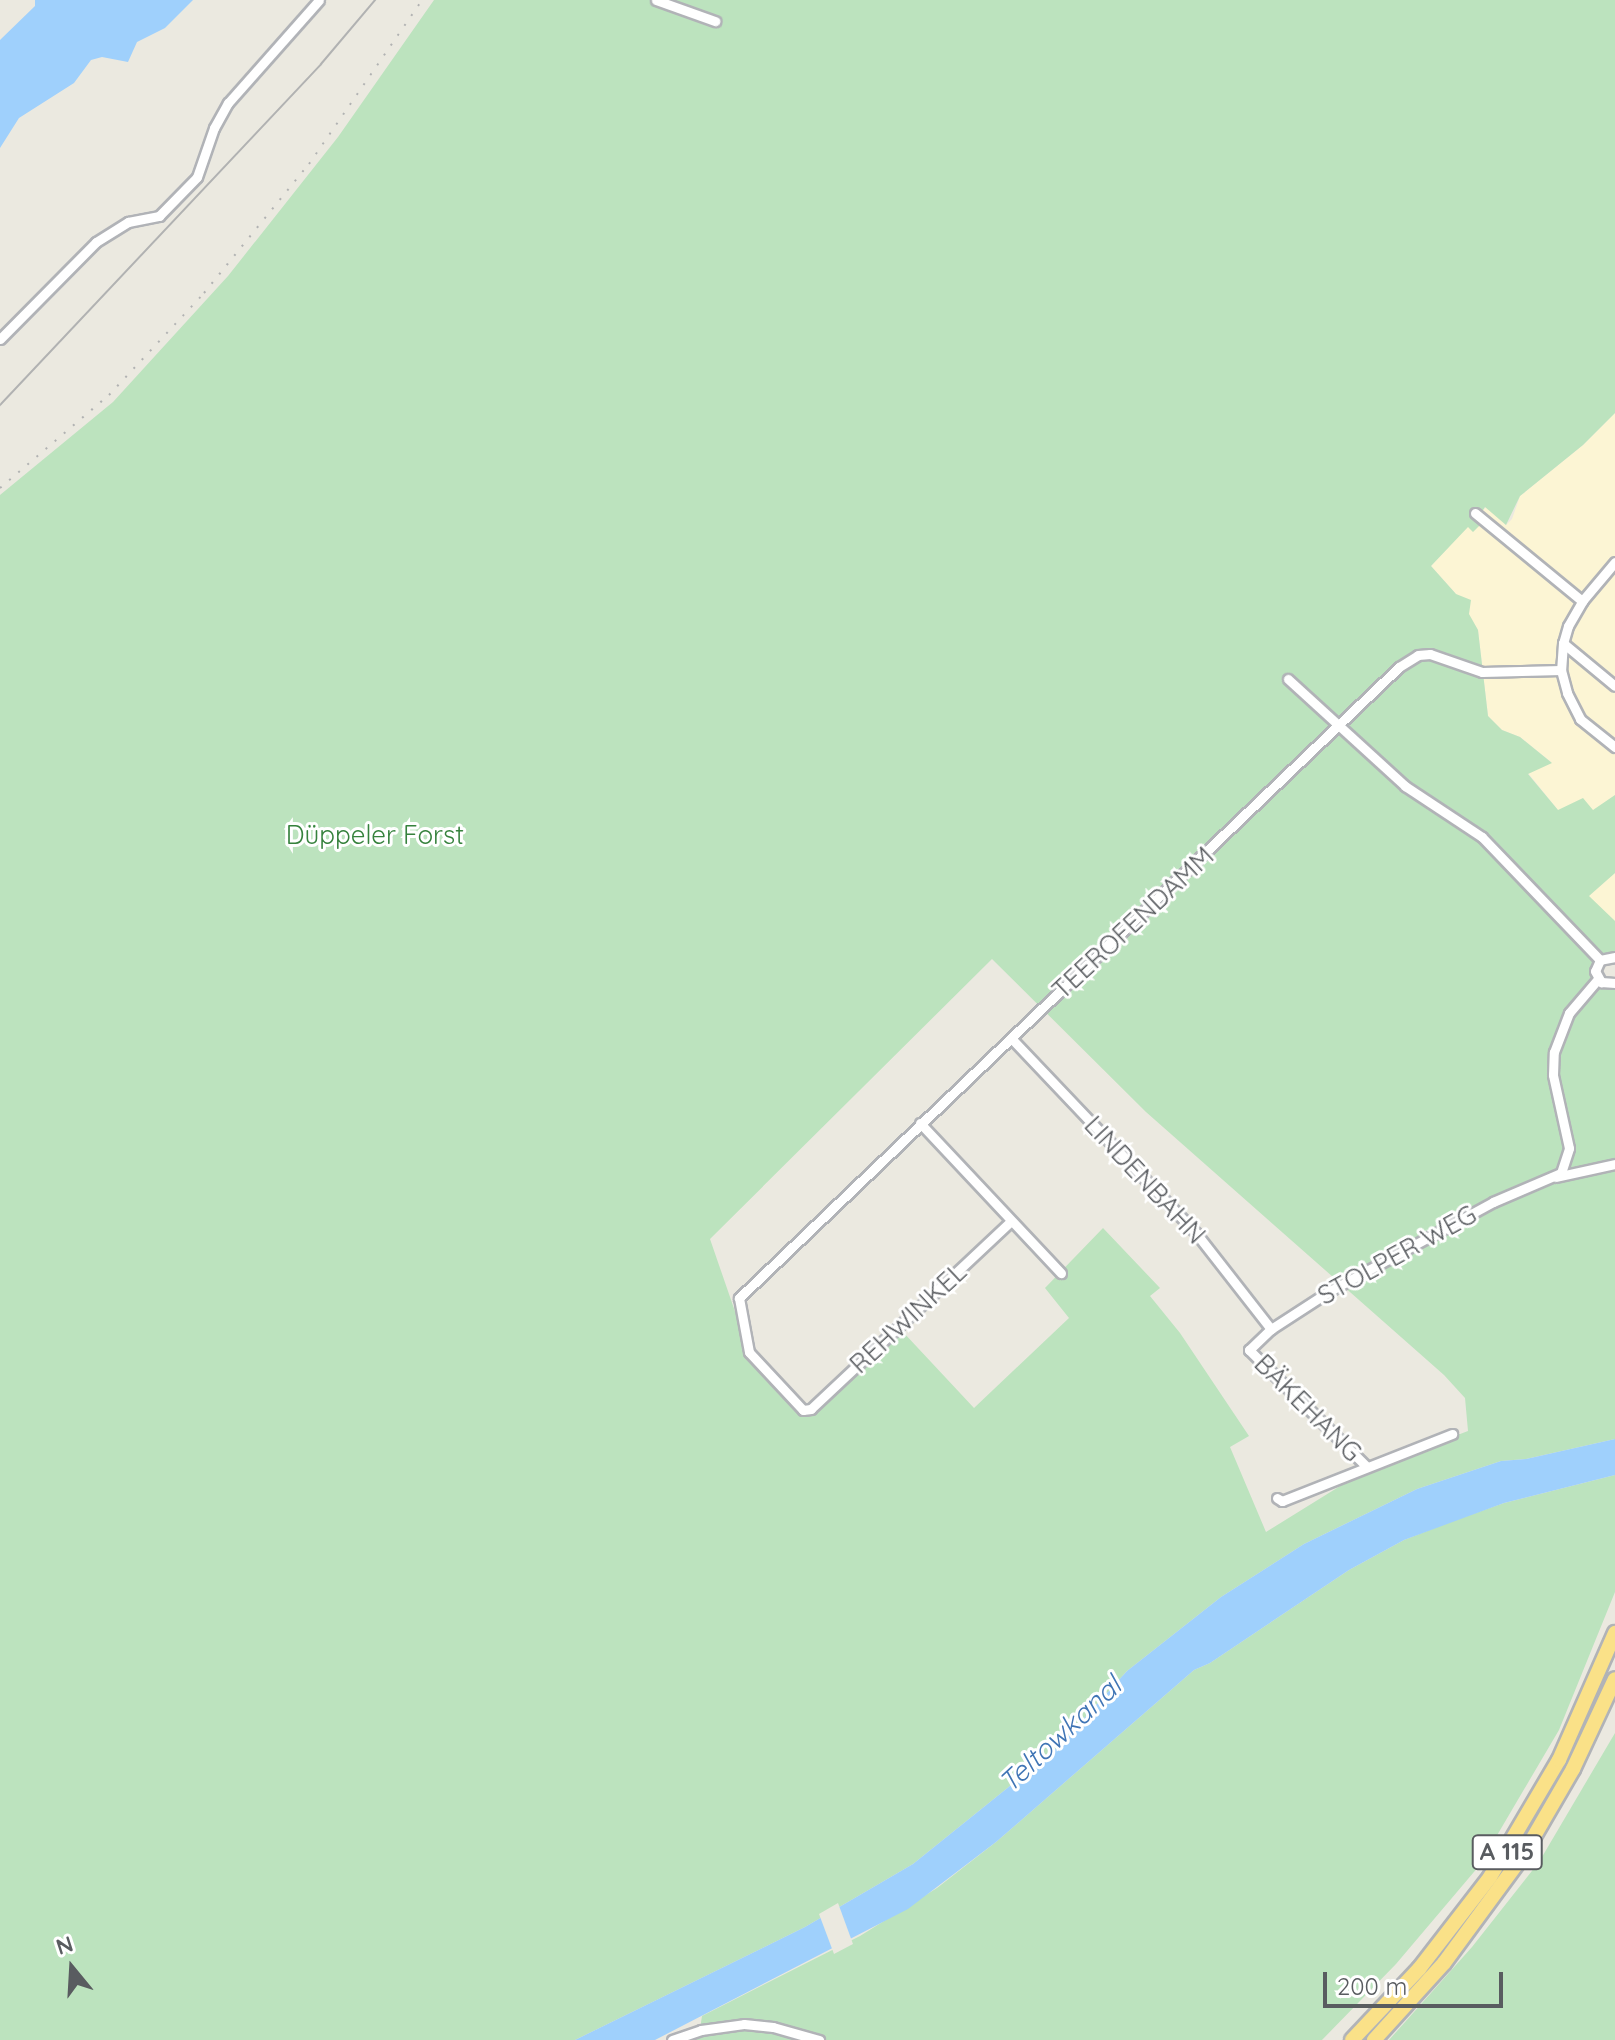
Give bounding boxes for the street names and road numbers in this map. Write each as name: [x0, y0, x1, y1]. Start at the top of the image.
street label: TEEROFENDAMM: [1046, 840, 1220, 1006]
street label: LINDENBAHN: [1078, 1110, 1212, 1250]
street label: STOLPER WEG: [1312, 1199, 1482, 1311]
street label: REHWINKEL: [843, 1256, 973, 1380]
street label: BÄKEHANG: [1248, 1348, 1368, 1468]
road number: A 115: [1471, 1832, 1543, 1872]

